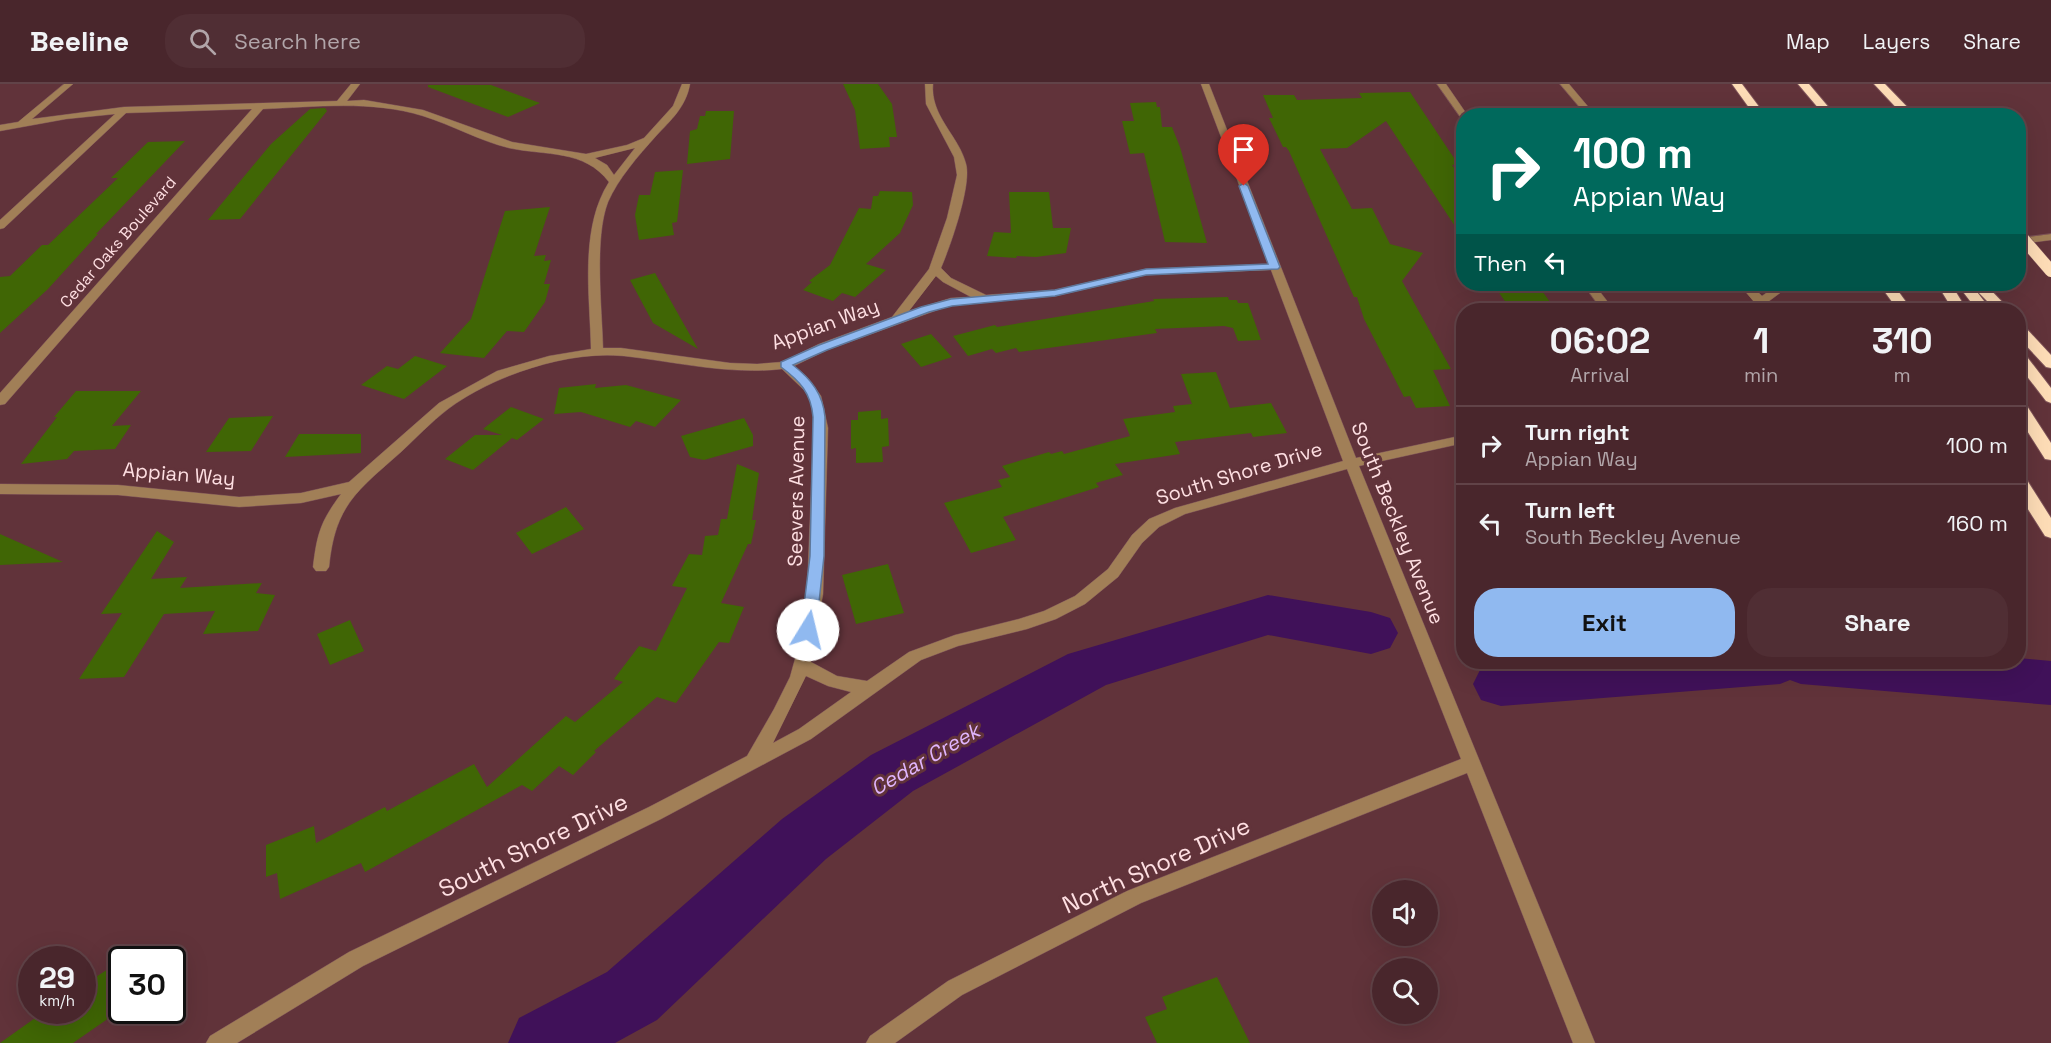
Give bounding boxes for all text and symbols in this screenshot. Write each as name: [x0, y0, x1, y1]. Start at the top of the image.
search box: [165, 14, 585, 68]
text: Beeline: [30, 23, 129, 59]
icon: search: [186, 25, 219, 58]
text: Search here: [234, 27, 361, 55]
text: Map: [1786, 28, 1830, 55]
text: Layers: [1863, 28, 1930, 55]
text: Share: [1963, 28, 2021, 55]
pin: [1218, 124, 1269, 186]
text: 100 m: [1573, 127, 1693, 180]
icon: right: [1474, 132, 1552, 210]
icon: arrive: [1227, 133, 1260, 166]
street label: Cedar Oaks Boulevard: [55, 172, 181, 312]
text: Appian Way: [1573, 179, 1725, 214]
icon: left: [1539, 246, 1572, 279]
text: Then: [1474, 249, 1527, 277]
street label: Appian Way: [768, 292, 882, 356]
text: 06:02: [1549, 318, 1650, 364]
text: 1: [1753, 318, 1769, 364]
text: 310: [1872, 318, 1933, 364]
text: Arrival: [1570, 362, 1630, 388]
text: min: [1744, 362, 1778, 388]
text: m: [1894, 362, 1911, 388]
street label: Seevers Avenue: [782, 415, 810, 567]
street label: South Beckley Avenue: [1346, 418, 1450, 628]
text: Turn right: [1525, 418, 1630, 446]
icon: right: [1474, 429, 1507, 462]
text: 100 m: [1946, 431, 2008, 459]
street label: South Shore Drive: [1153, 435, 1325, 511]
text: Appian Way: [1525, 446, 1638, 472]
street label: Appian Way: [122, 456, 236, 492]
text: Turn left: [1525, 496, 1615, 524]
icon: left: [1474, 507, 1507, 540]
text: 160 m: [1947, 509, 2008, 537]
text: South Beckley Avenue: [1525, 524, 1741, 550]
button: Exit: [1474, 588, 1735, 657]
button: Share: [1747, 588, 2008, 657]
position arrow: [776, 598, 840, 662]
water label: Cedar Creek: [865, 715, 987, 801]
street label: South Shore Drive: [433, 786, 633, 904]
street label: North Shore Drive: [1057, 810, 1255, 920]
map controls: [1372, 880, 1438, 1024]
button: sound: [1372, 880, 1438, 946]
speed limit sign: 30: [108, 946, 186, 1024]
text: 29: [39, 958, 75, 997]
button: search: [1372, 958, 1438, 1024]
text: km/h: [39, 991, 75, 1010]

